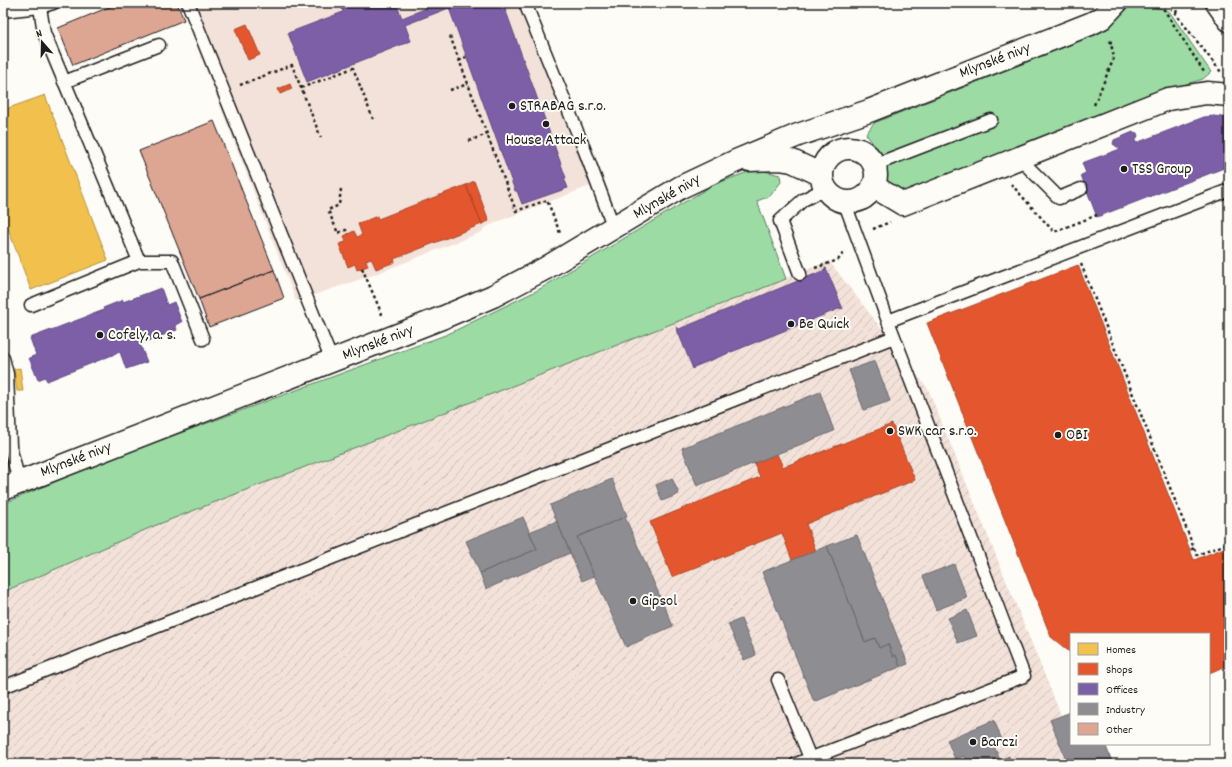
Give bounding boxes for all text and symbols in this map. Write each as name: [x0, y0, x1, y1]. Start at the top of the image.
north arrow: [22, 22, 62, 62]
text: N: [34, 26, 45, 43]
street label: Mlynské nivy: [956, 37, 1034, 85]
place label: STRABAG s.r.o.: [520, 95, 606, 118]
marker: STRABAG s.r.o.: [507, 101, 517, 111]
marker: House Attack: [541, 119, 551, 129]
place label: House Attack: [506, 129, 586, 152]
place label: TSS Group: [1132, 158, 1192, 181]
marker: TSS Group: [1119, 164, 1129, 174]
street label: Mlynské nivy: [629, 168, 705, 226]
place label: Be Quick: [799, 313, 849, 336]
street label: Mlynské nivy: [339, 319, 417, 367]
marker: Be Quick: [786, 319, 796, 329]
place label: Cofely, a. s.: [108, 324, 176, 347]
marker: Cofely, a. s.: [95, 330, 105, 340]
place label: SWK car s.r.o.: [898, 420, 977, 443]
place label: OBI: [1066, 424, 1088, 447]
marker: SWK car s.r.o.: [885, 426, 895, 436]
marker: OBI: [1053, 430, 1063, 440]
street label: Mlynské nivy: [37, 436, 115, 484]
place label: Gipsol: [641, 590, 677, 613]
marker: Gipsol: [628, 596, 638, 606]
legend: [1070, 633, 1210, 745]
text: Homes: [1106, 642, 1136, 659]
text: Shops: [1106, 662, 1133, 679]
text: Offices: [1106, 682, 1138, 699]
text: Industry: [1106, 702, 1146, 719]
text: Other: [1106, 722, 1133, 739]
place label: Barczi: [981, 731, 1018, 754]
marker: Barczi: [968, 737, 978, 747]

